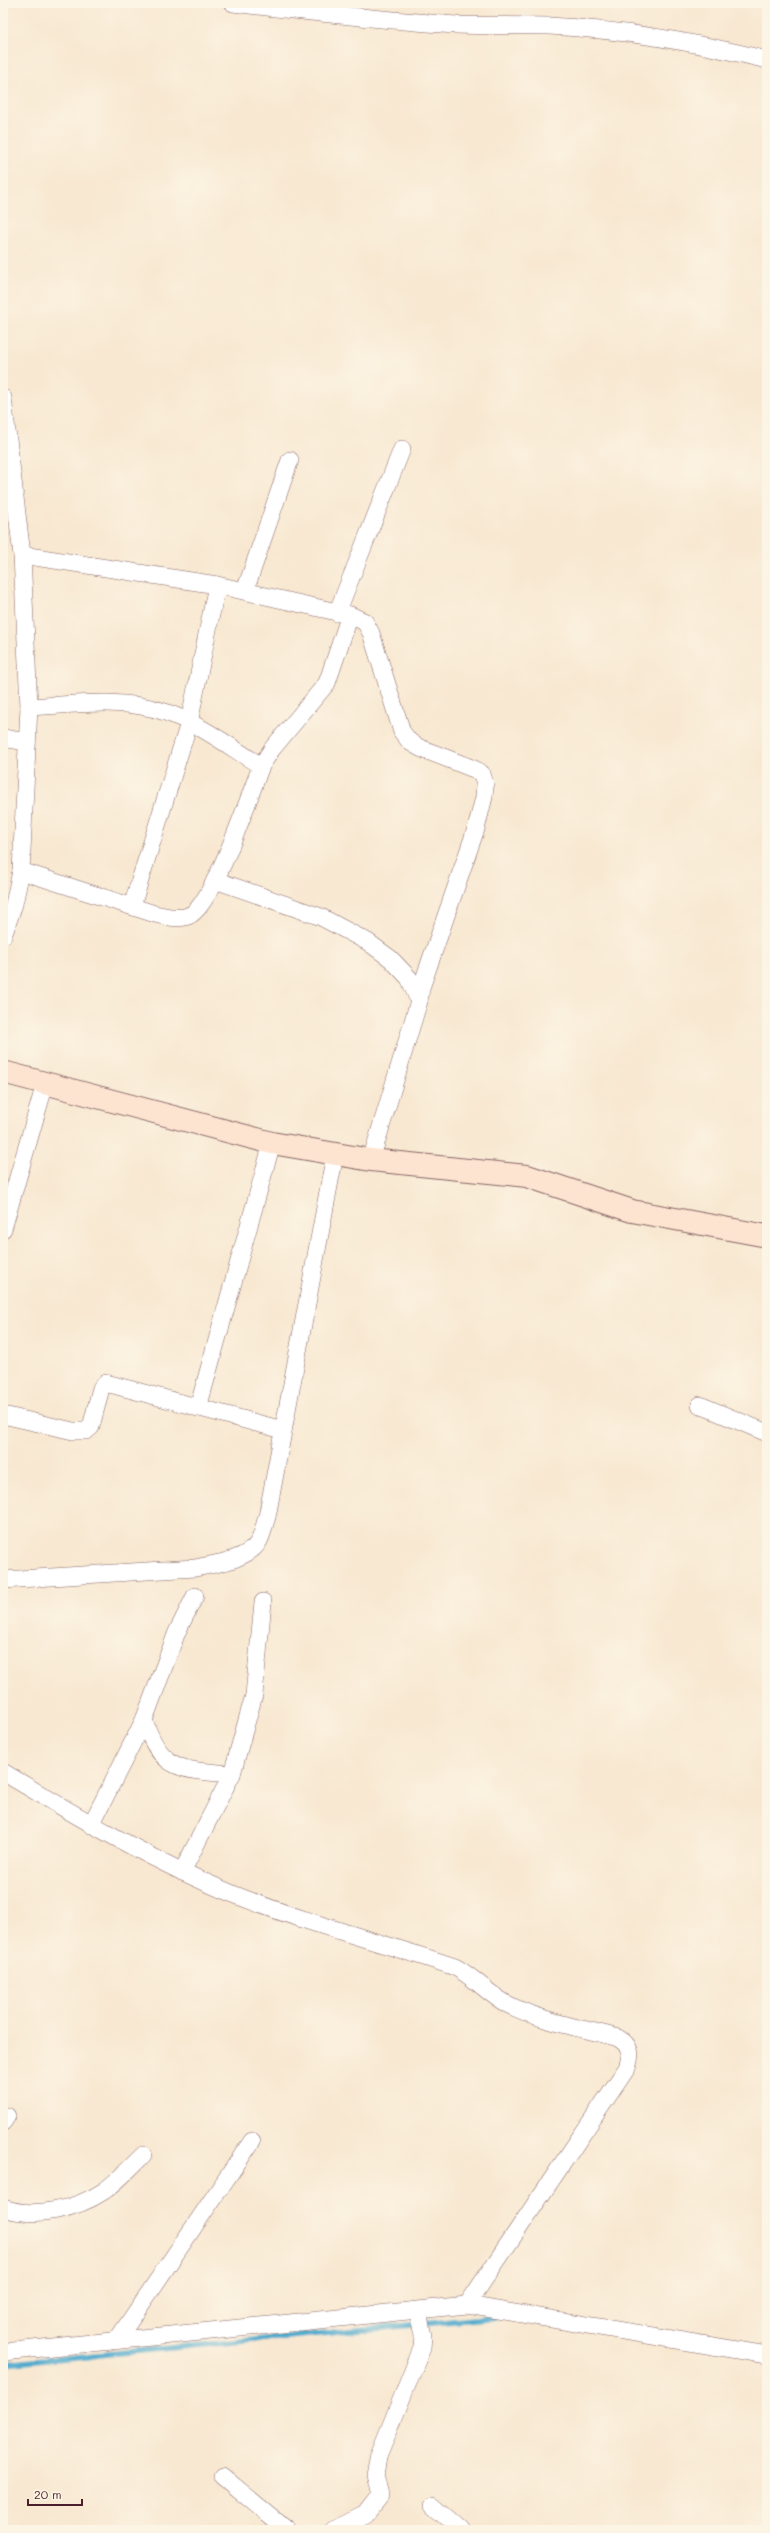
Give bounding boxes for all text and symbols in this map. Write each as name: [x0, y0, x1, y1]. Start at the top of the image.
scale bar: [28, 2481, 82, 2507]
text: 20 m: [34, 2486, 62, 2502]

